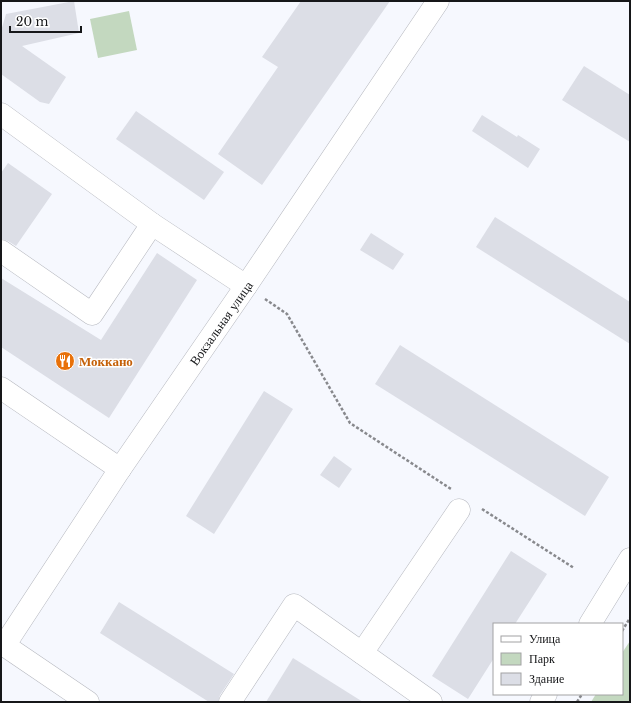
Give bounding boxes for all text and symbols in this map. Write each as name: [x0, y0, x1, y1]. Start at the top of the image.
scale bar: [10, 8, 81, 34]
text: 20 m: [16, 14, 48, 29]
street label: Вокзальная улица: [186, 278, 257, 369]
restaurant icon: Моккано: [54, 350, 76, 372]
place label: Моккано: [79, 353, 133, 370]
legend: [493, 623, 623, 695]
text: Улица: [529, 631, 561, 646]
text: Парк: [529, 651, 555, 666]
text: Здание: [529, 671, 564, 686]

